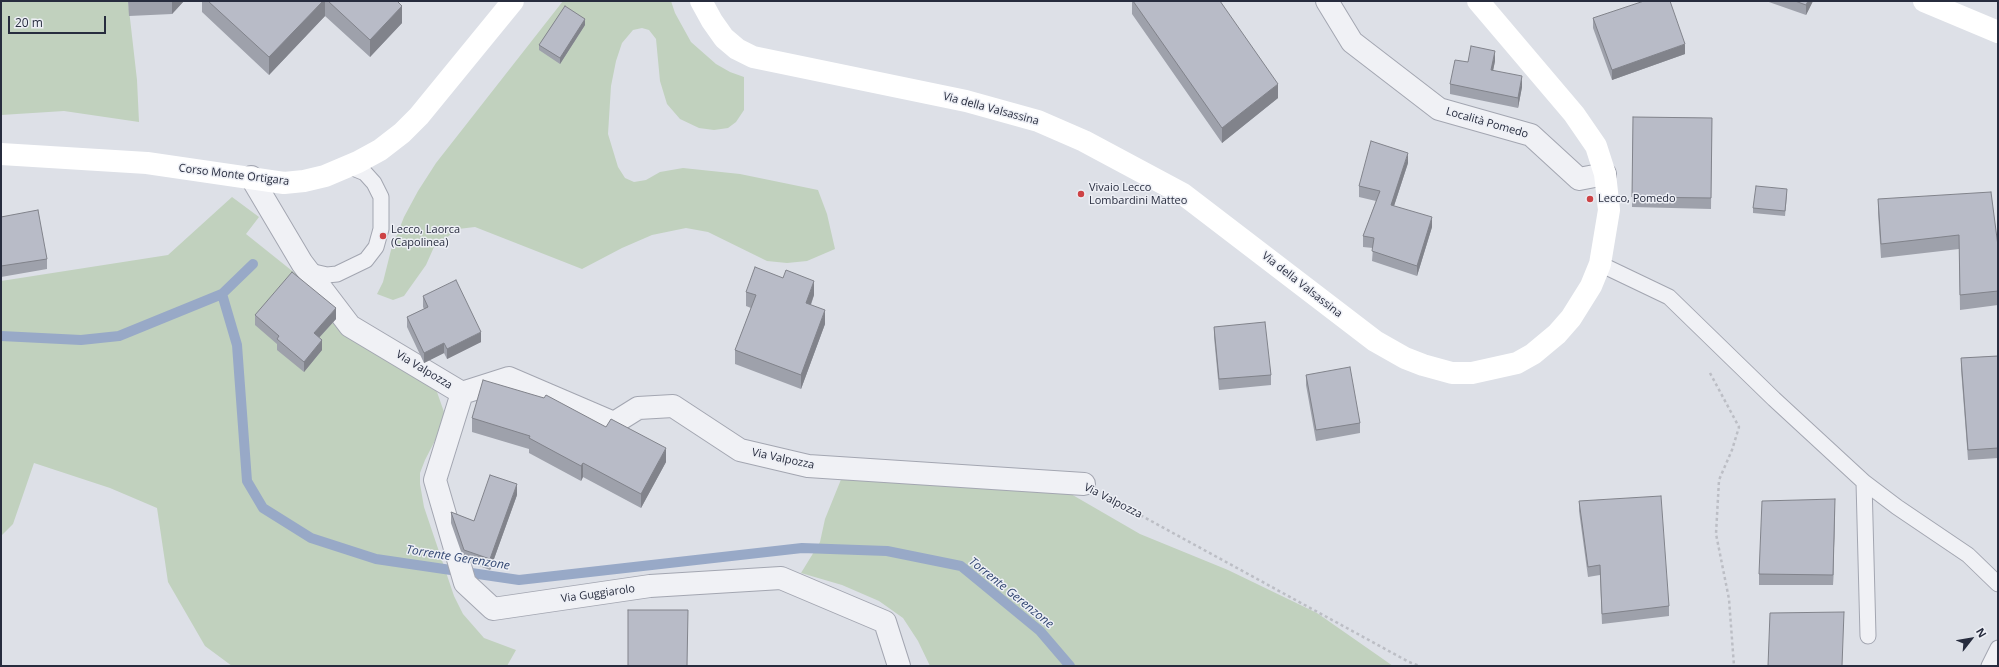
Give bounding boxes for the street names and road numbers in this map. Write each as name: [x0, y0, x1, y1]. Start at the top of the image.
street label: Via della Valsassina: [942, 90, 1040, 128]
street label: Località Pomedo: [1444, 105, 1530, 141]
street label: Corso Monte Ortigara: [178, 162, 290, 188]
street label: Via della Valsassina: [1259, 249, 1345, 321]
street label: Via Valpozza: [393, 348, 455, 392]
street label: Via Valpozza: [751, 446, 815, 472]
street label: Via Valpozza: [1082, 481, 1144, 521]
street label: Via Guggiarolo: [560, 582, 636, 606]

